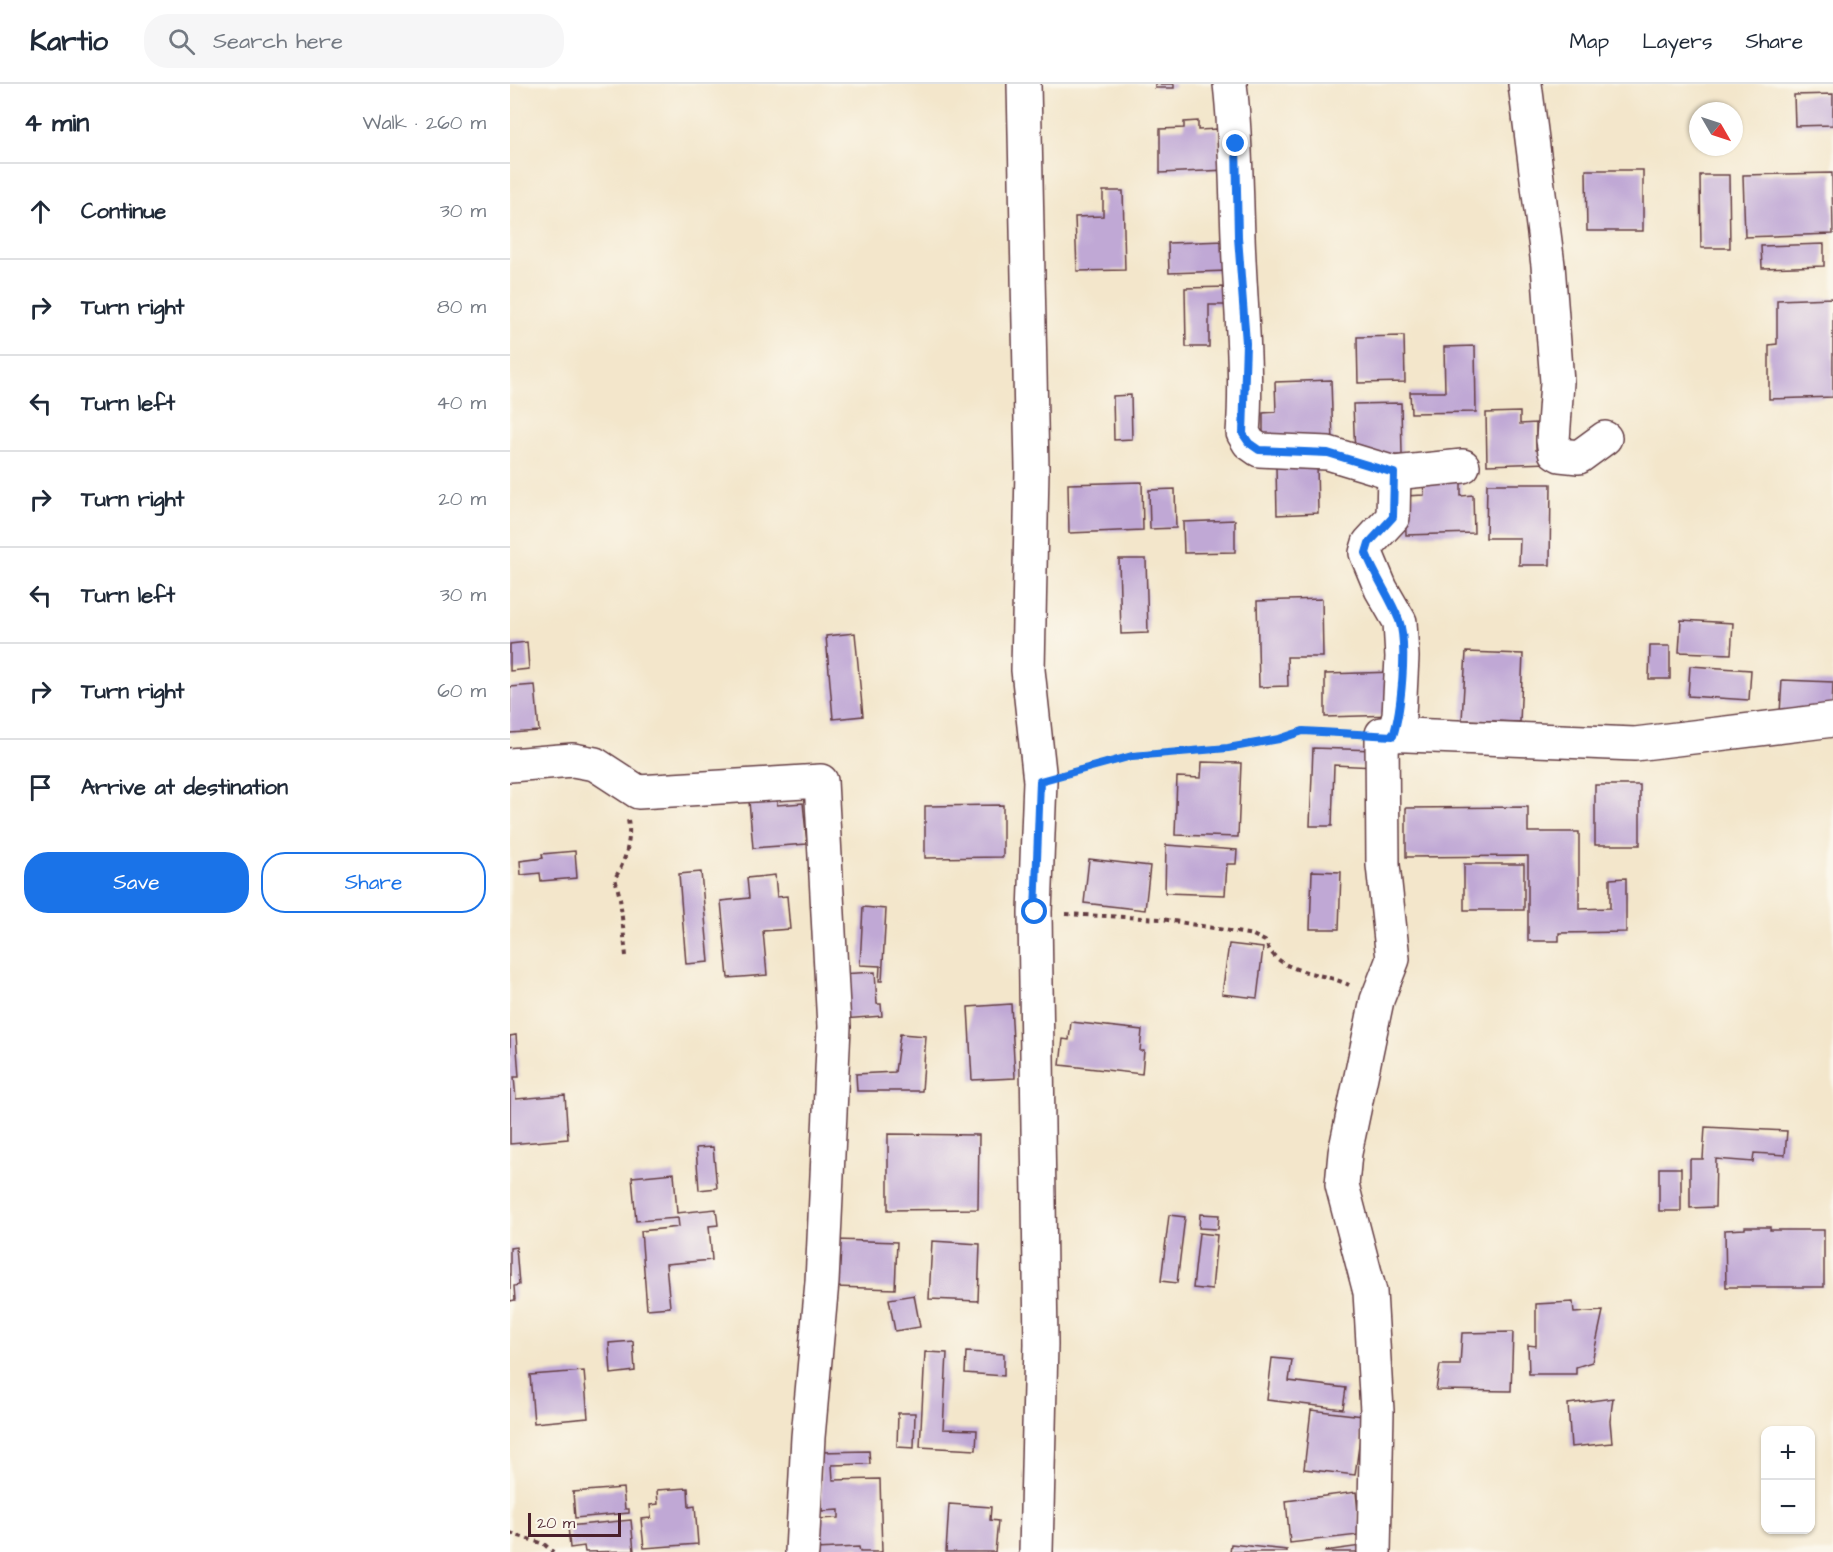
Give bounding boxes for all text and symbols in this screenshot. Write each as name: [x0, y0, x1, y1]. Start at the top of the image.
search box: [144, 14, 564, 68]
text: Kartio: [30, 22, 108, 61]
icon: search: [165, 25, 198, 58]
text: Search here: [213, 26, 343, 57]
text: Map: [1569, 27, 1609, 56]
text: Layers: [1642, 27, 1712, 56]
text: Share: [1745, 27, 1803, 56]
north arrow: [1689, 102, 1743, 156]
text: 4 min: [24, 105, 89, 141]
text: Walk · 260 m: [363, 109, 486, 137]
route end: [1222, 130, 1248, 156]
icon: ahead: [24, 195, 57, 228]
text: Continue: [81, 196, 166, 227]
text: 30 m: [440, 197, 486, 225]
icon: right: [24, 291, 57, 324]
text: Turn right: [81, 292, 184, 323]
text: 80 m: [437, 293, 486, 321]
icon: left: [24, 387, 57, 420]
text: Turn left: [81, 388, 175, 419]
text: 40 m: [436, 389, 486, 417]
icon: right: [24, 483, 57, 516]
text: Turn right: [81, 484, 184, 515]
text: 20 m: [438, 485, 486, 513]
icon: left: [24, 579, 57, 612]
text: Turn left: [81, 580, 175, 611]
text: 30 m: [440, 581, 486, 609]
icon: right: [24, 675, 57, 708]
text: Turn right: [81, 676, 184, 707]
text: 60 m: [437, 677, 486, 705]
icon: arrive: [24, 771, 57, 804]
text: Arrive at destination: [81, 772, 288, 803]
button: Save: [24, 852, 249, 913]
button: Share: [261, 852, 486, 913]
route start: [1021, 898, 1047, 924]
map controls: [1761, 1426, 1815, 1534]
button: +: [1761, 1426, 1815, 1480]
button: −: [1761, 1480, 1815, 1534]
scale bar: [528, 1510, 621, 1538]
text: 20 m: [537, 1512, 575, 1534]

